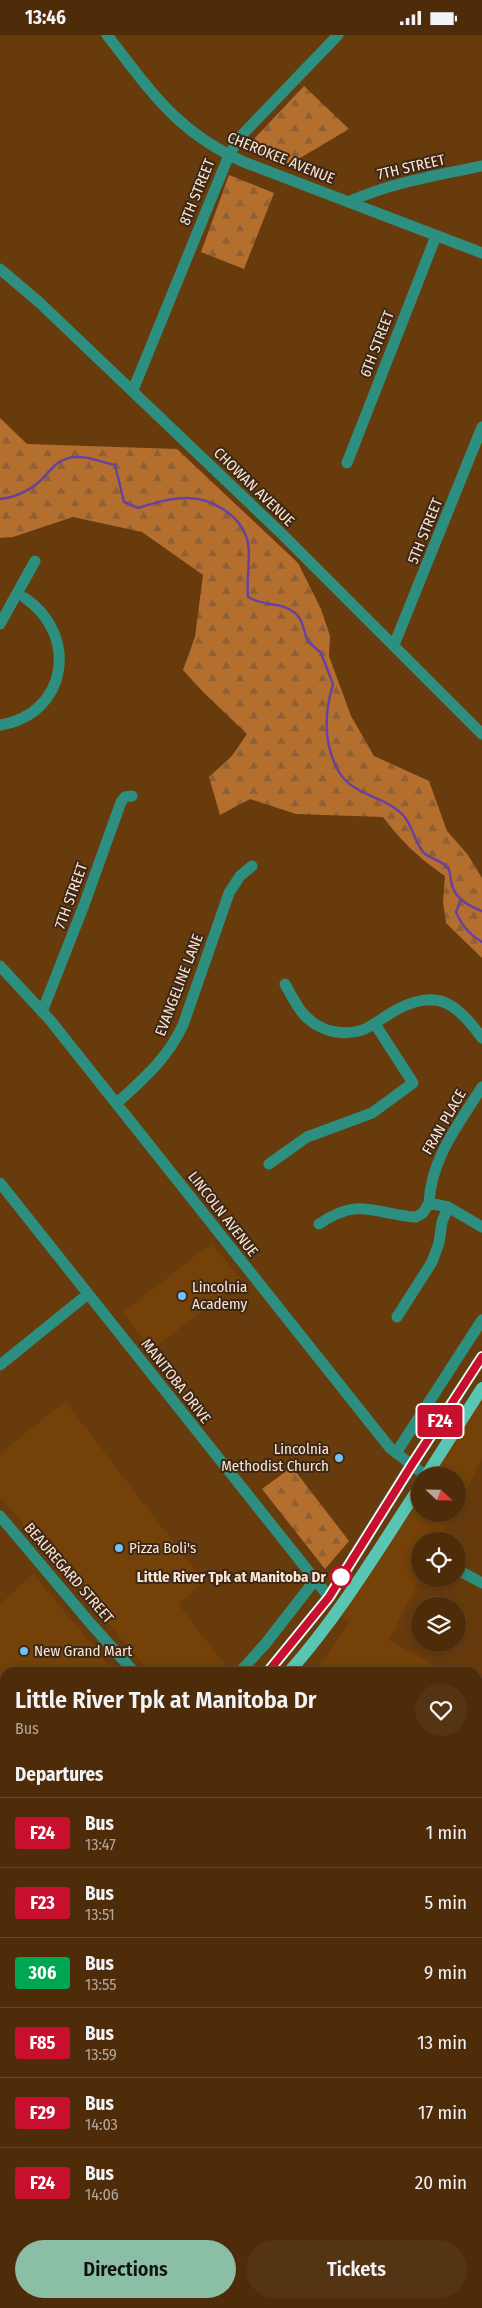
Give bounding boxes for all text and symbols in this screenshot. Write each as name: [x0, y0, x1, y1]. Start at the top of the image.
text: 13:46: [25, 6, 66, 29]
street label: CHEROKEE AVENUE: [225, 128, 337, 188]
street label: 7TH STREET: [375, 150, 447, 184]
street label: 8TH STREET: [176, 156, 218, 228]
street label: 6TH STREET: [356, 308, 398, 380]
street label: CHOWAN AVENUE: [210, 444, 298, 530]
street label: 5TH STREET: [404, 496, 446, 566]
street label: 7TH STREET: [51, 861, 91, 931]
street label: EVANGELINE LANE: [151, 931, 207, 1039]
street label: FRAN PLACE: [418, 1086, 470, 1158]
street label: LINCOLN AVENUE: [184, 1168, 262, 1260]
place label: Lincolnia Academy: [192, 1278, 247, 1313]
marker: Lincolnia Academy: [176, 1290, 188, 1302]
street label: MANITOBA DRIVE: [137, 1335, 215, 1427]
line badge: F24: [411, 1405, 469, 1437]
text: F24: [427, 1410, 453, 1432]
place label: Lincolnia Methodist Church: [221, 1440, 329, 1475]
marker: Lincolnia Methodist Church: [333, 1452, 345, 1464]
north arrow: [411, 1467, 466, 1523]
map controls: [411, 1467, 466, 1652]
street label: BEAUREGARD STREET: [21, 1519, 117, 1627]
button: locate: [411, 1532, 466, 1587]
place label: Pizza Boli's: [129, 1539, 196, 1557]
marker: Pizza Boli's: [113, 1542, 125, 1554]
marker: Little River Tpk at Manitoba Dr: [330, 1566, 352, 1588]
place label: Little River Tpk at Manitoba Dr: [137, 1568, 327, 1586]
button: layers: [411, 1597, 466, 1652]
place label: New Grand Mart: [34, 1642, 132, 1660]
marker: New Grand Mart: [18, 1645, 30, 1657]
button: heart: [415, 1684, 467, 1736]
text: Little River Tpk at Manitoba Dr: [15, 1686, 317, 1714]
text: Bus: [15, 1719, 39, 1738]
text: Departures: [15, 1763, 103, 1786]
text: Bus: [85, 1812, 114, 1835]
text: 1 min: [426, 1821, 467, 1844]
text: F24: [30, 1822, 55, 1844]
text: 13:47: [85, 1835, 116, 1854]
text: Bus: [85, 1882, 114, 1905]
text: 5 min: [424, 1891, 467, 1914]
text: F23: [30, 1892, 55, 1914]
text: 13:51: [85, 1905, 115, 1924]
text: Bus: [85, 1952, 114, 1975]
text: 9 min: [424, 1961, 467, 1984]
text: 306: [29, 1962, 56, 1984]
text: 13:55: [85, 1975, 117, 1994]
text: Bus: [85, 2022, 114, 2045]
text: 13 min: [417, 2031, 467, 2054]
text: F85: [30, 2032, 55, 2054]
text: 13:59: [85, 2045, 117, 2064]
text: Bus: [85, 2092, 114, 2115]
text: 17 min: [418, 2101, 467, 2124]
text: F29: [30, 2102, 55, 2124]
text: 14:03: [85, 2115, 118, 2134]
text: Bus: [85, 2162, 114, 2185]
text: 20 min: [415, 2171, 467, 2194]
text: F24: [30, 2172, 55, 2194]
text: 14:06: [85, 2185, 119, 2204]
button: Directions: [15, 2240, 236, 2298]
button: Tickets: [246, 2240, 467, 2298]

